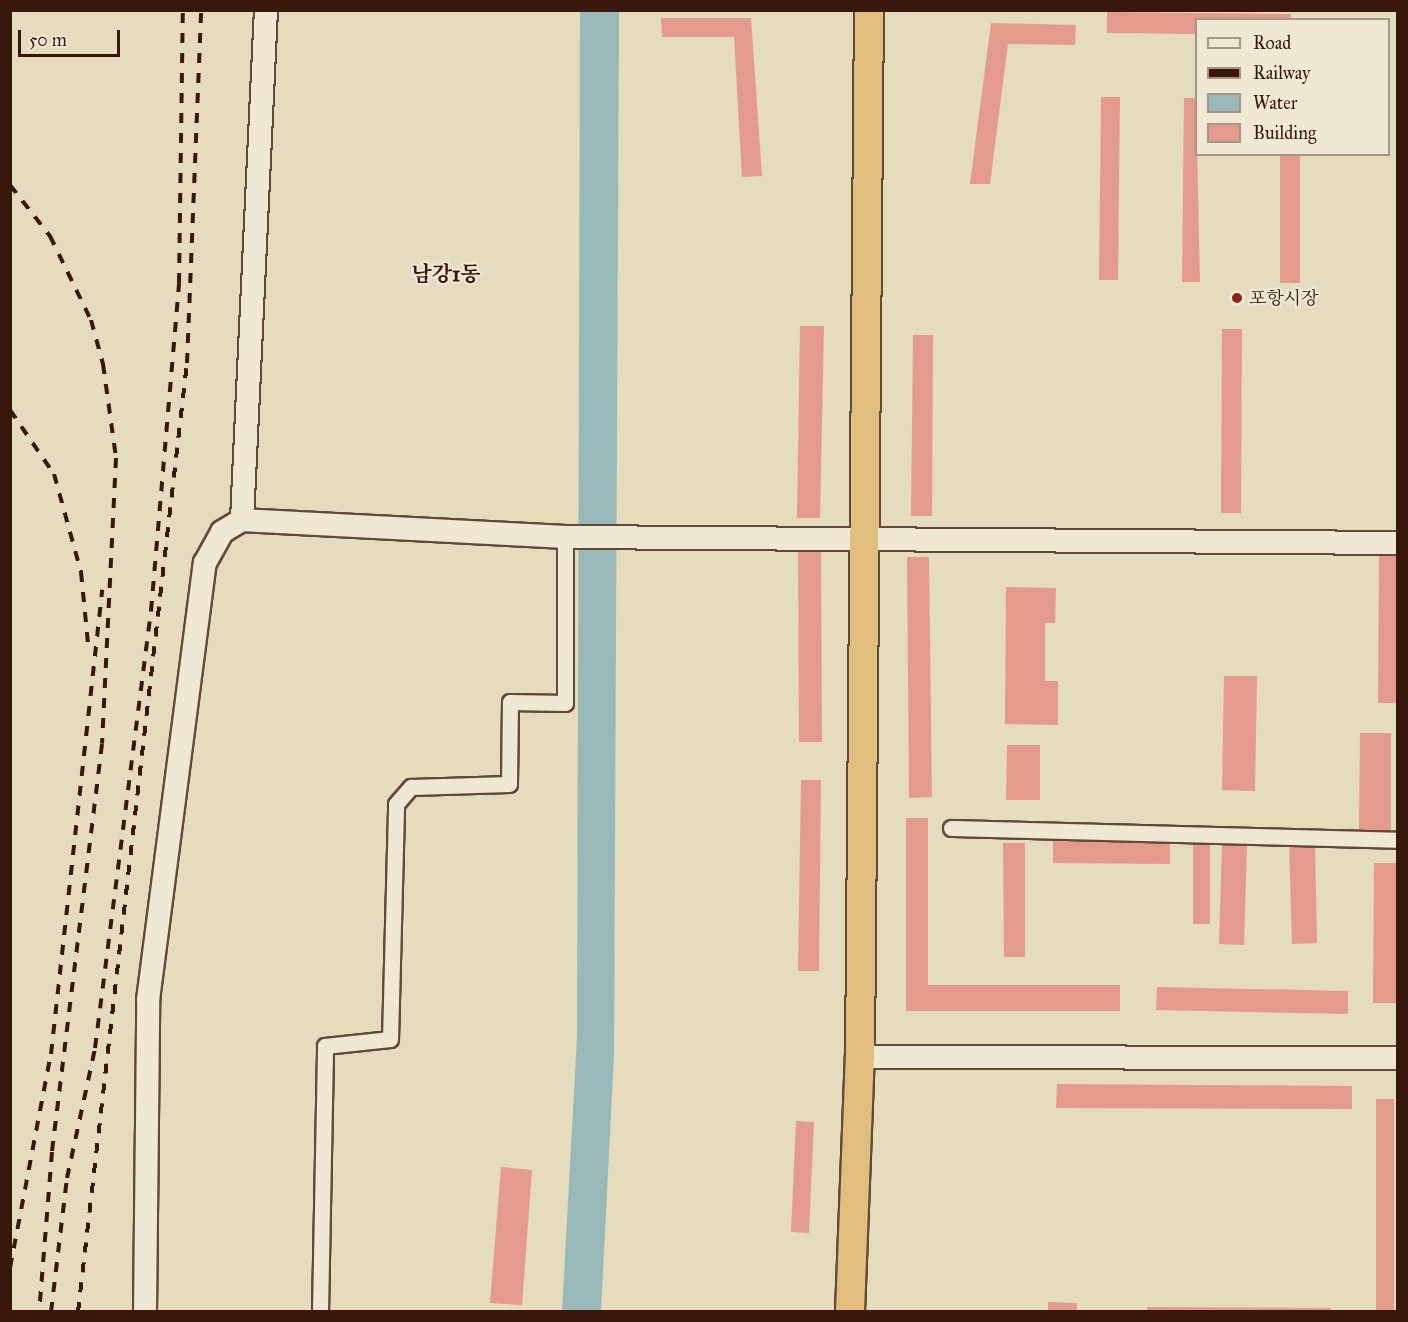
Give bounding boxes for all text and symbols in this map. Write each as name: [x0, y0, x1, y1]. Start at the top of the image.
scale bar: [21, 18, 123, 56]
legend: [1195, 18, 1390, 156]
text: 50 m: [29, 29, 67, 51]
text: Road: [1253, 32, 1291, 54]
text: Railway: [1253, 62, 1310, 84]
text: Water: [1253, 92, 1297, 114]
text: Building: [1253, 122, 1316, 144]
district label: 남강1동: [411, 261, 481, 287]
place label: 포항시장: [1249, 287, 1319, 309]
marker: 포항시장: [1230, 291, 1244, 305]

